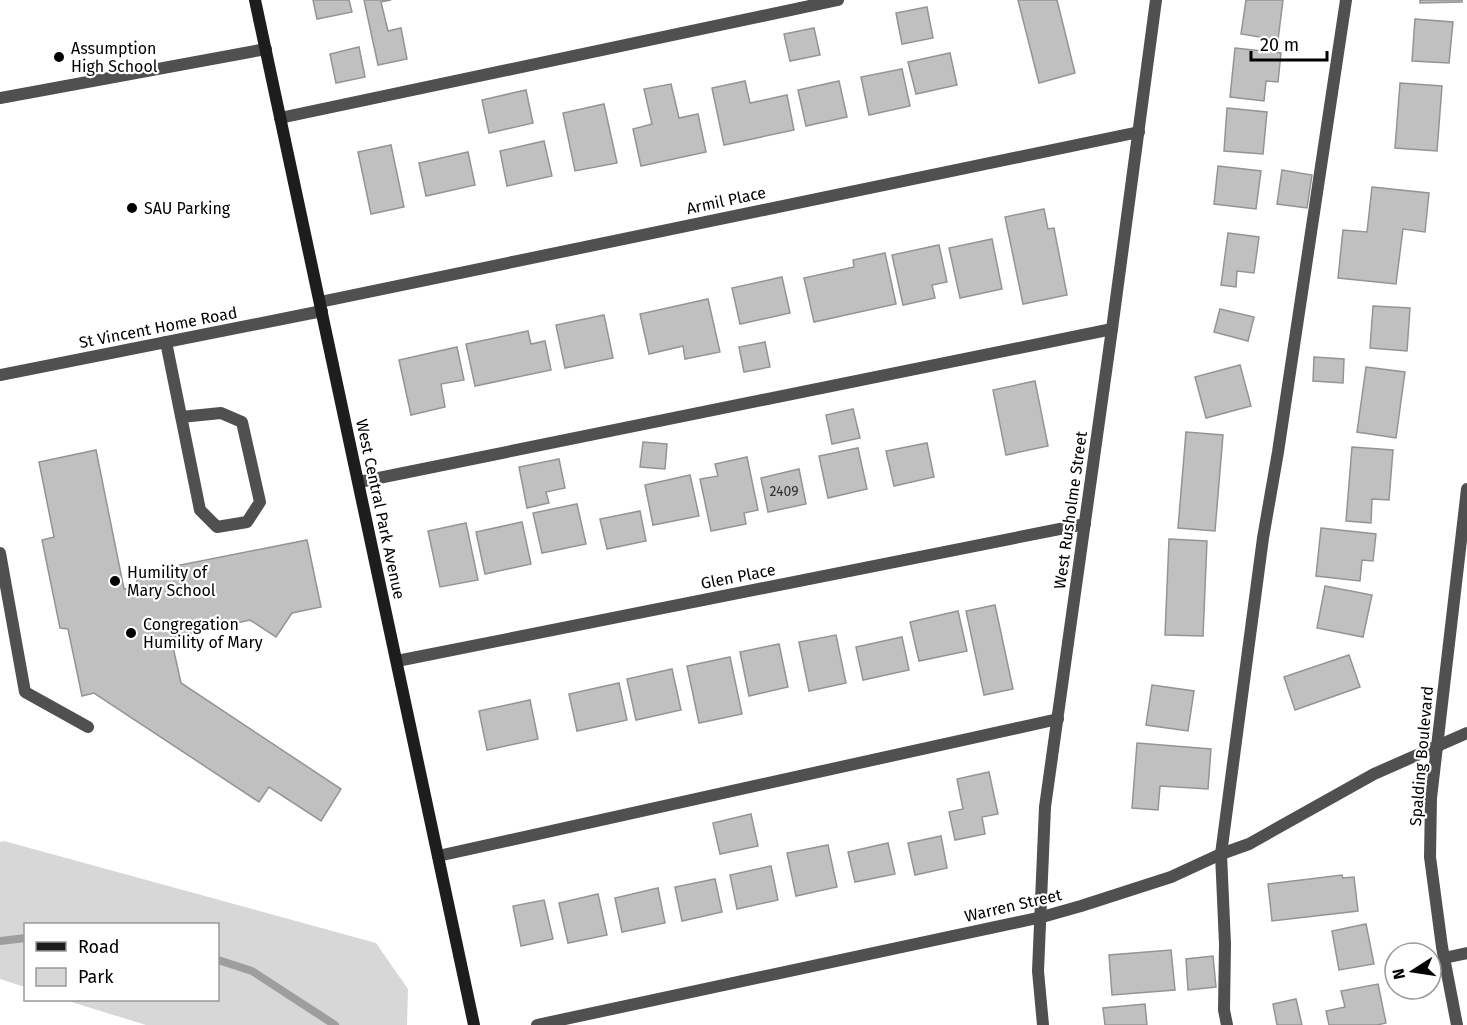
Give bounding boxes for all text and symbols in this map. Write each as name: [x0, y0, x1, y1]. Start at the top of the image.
scale bar: [1251, 24, 1328, 62]
text: 20 m: [1260, 34, 1299, 56]
place label: Assumption High School: [71, 39, 158, 76]
marker: Assumption High School: [52, 50, 66, 64]
street label: Armil Place: [685, 183, 768, 218]
place label: SAU Parking: [144, 199, 231, 218]
marker: SAU Parking: [125, 201, 139, 215]
street label: St Vincent Home Road: [77, 303, 239, 352]
street label: West Central Park Avenue: [352, 417, 409, 601]
street label: West Rusholme Street: [1050, 430, 1091, 590]
house number: 2409: [769, 483, 799, 500]
street label: Glen Place: [699, 560, 777, 593]
place label: Humility of Mary School: [127, 563, 216, 600]
marker: Humility of Mary School: [108, 574, 122, 588]
place label: Congregation Humility of Mary: [143, 615, 263, 652]
marker: Congregation Humility of Mary: [124, 626, 138, 640]
street label: Spalding Boulevard: [1406, 685, 1437, 827]
street label: Warren Street: [963, 885, 1064, 926]
legend: [24, 923, 219, 1001]
text: Road: [78, 936, 120, 958]
north arrow: [1383, 941, 1443, 1001]
text: Park: [78, 966, 114, 988]
text: N: [1388, 967, 1409, 981]

